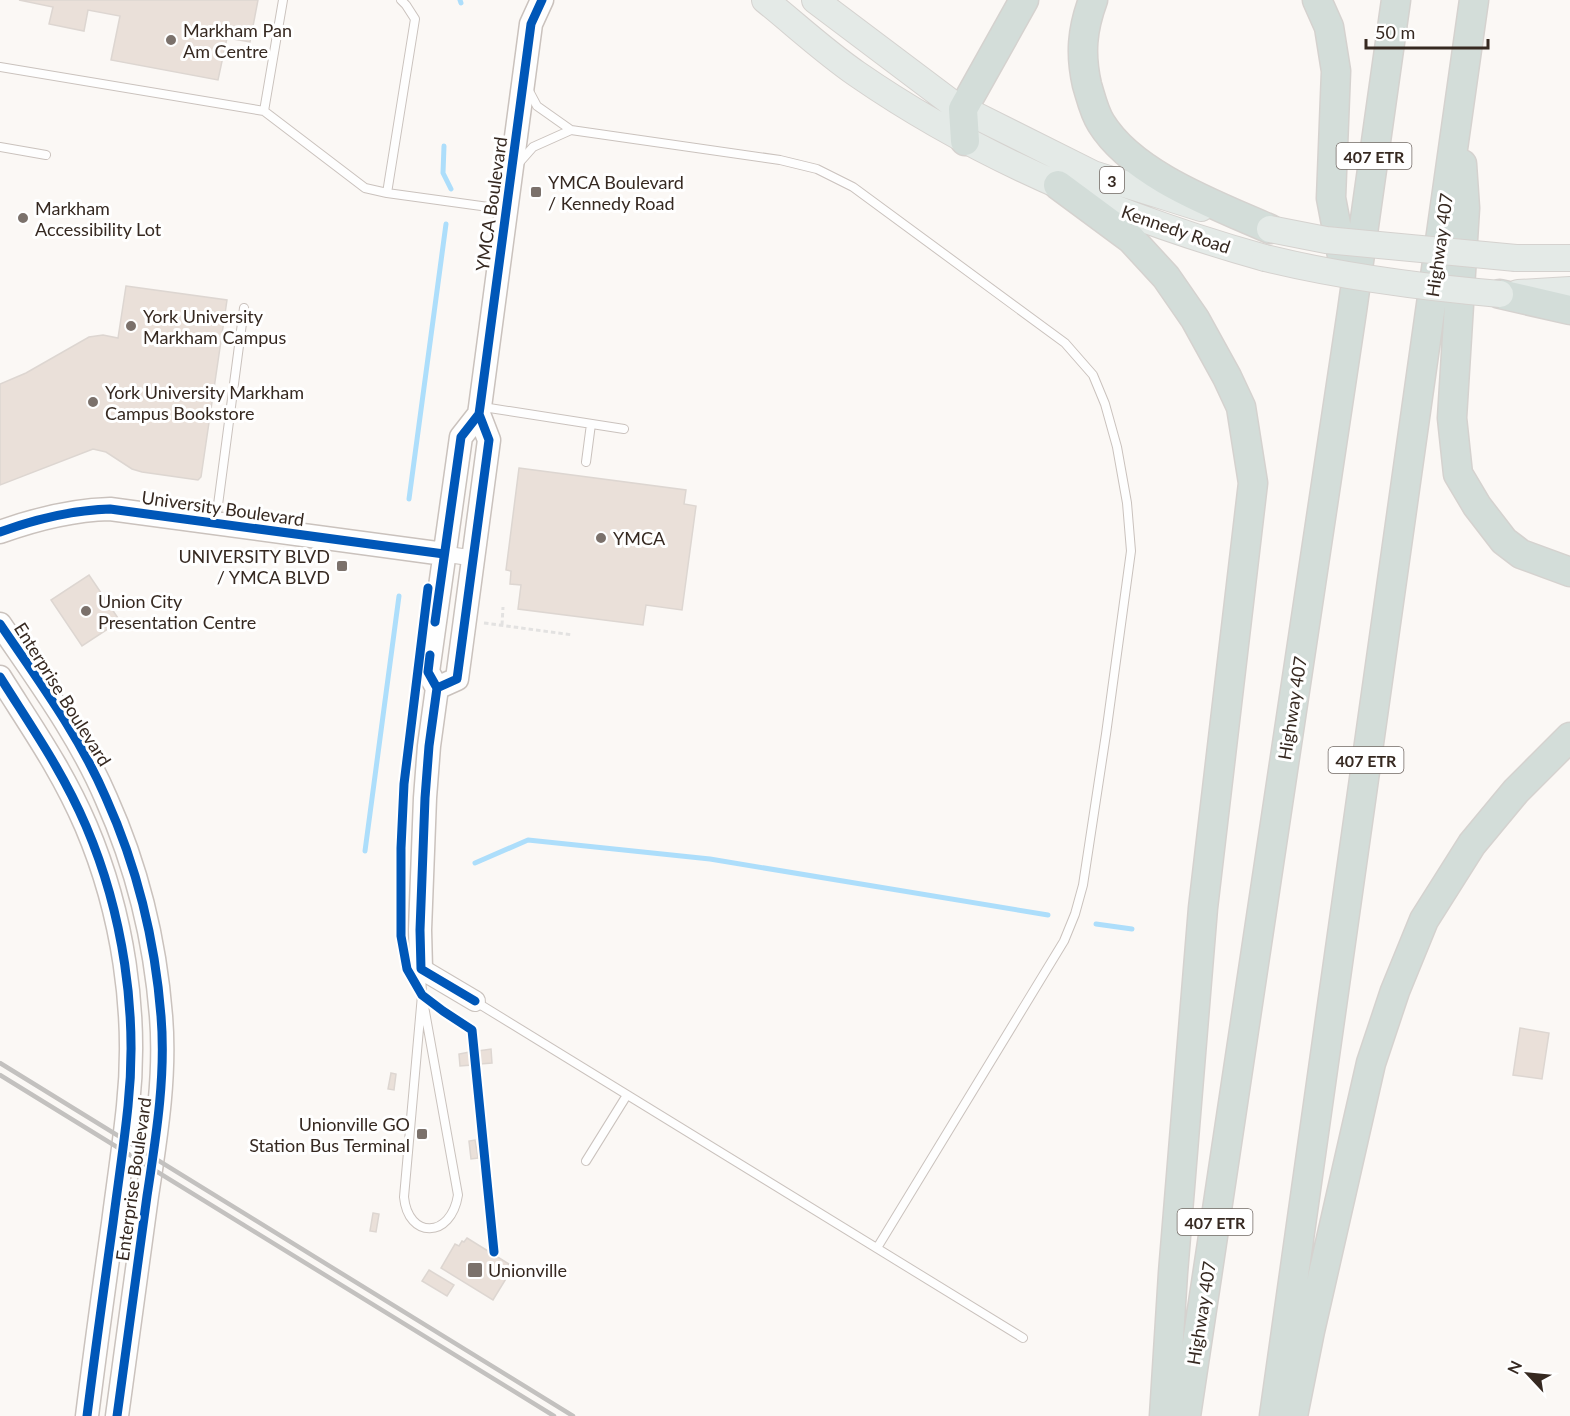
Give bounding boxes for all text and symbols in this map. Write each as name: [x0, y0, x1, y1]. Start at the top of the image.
scale bar: [1366, 12, 1488, 50]
place label: Markham Pan Am Centre: [183, 19, 292, 62]
text: 50 m: [1375, 21, 1415, 43]
marker: Markham Pan Am Centre: [164, 33, 178, 47]
street label: YMCA Boulevard: [471, 135, 511, 273]
road number: 407 ETR: [1336, 143, 1412, 169]
road number: 3: [1100, 167, 1124, 193]
place label: YMCA Boulevard / Kennedy Road: [548, 171, 684, 214]
marker: YMCA Boulevard / Kennedy Road: [529, 185, 543, 199]
street label: Highway 407: [1421, 192, 1457, 298]
place label: Markham Accessibility Lot: [35, 197, 162, 240]
street label: Kennedy Road: [1119, 200, 1233, 258]
marker: Markham Accessibility Lot: [16, 211, 30, 225]
place label: York University Markham Campus: [143, 305, 286, 348]
marker: York University Markham Campus: [124, 319, 138, 333]
place label: York University Markham Campus Bookstore: [105, 381, 304, 424]
marker: York University Markham Campus Bookstore: [86, 395, 100, 409]
street label: University Boulevard: [140, 486, 306, 530]
place label: YMCA: [613, 527, 666, 549]
marker: YMCA: [594, 531, 608, 545]
place label: UNIVERSITY BLVD / YMCA BLVD: [178, 545, 330, 588]
marker: UNIVERSITY BLVD / YMCA BLVD: [335, 559, 349, 573]
place label: Union City Presentation Centre: [98, 590, 256, 633]
marker: Union City Presentation Centre: [79, 604, 93, 618]
street label: Enterprise Boulevard: [10, 618, 116, 770]
street label: Highway 407: [1273, 655, 1311, 761]
road number: 407 ETR: [1328, 747, 1404, 773]
street label: Enterprise Boulevard: [111, 1096, 155, 1262]
place label: Unionville GO Station Bus Terminal: [249, 1113, 410, 1156]
marker: Unionville GO Station Bus Terminal: [415, 1127, 429, 1141]
road number: 407 ETR: [1178, 1209, 1252, 1235]
place label: Unionville: [488, 1259, 567, 1281]
street label: Highway 407: [1182, 1260, 1220, 1366]
marker: Unionville: [466, 1261, 484, 1279]
north arrow: [1498, 1344, 1558, 1404]
text: N: [1503, 1358, 1525, 1377]

